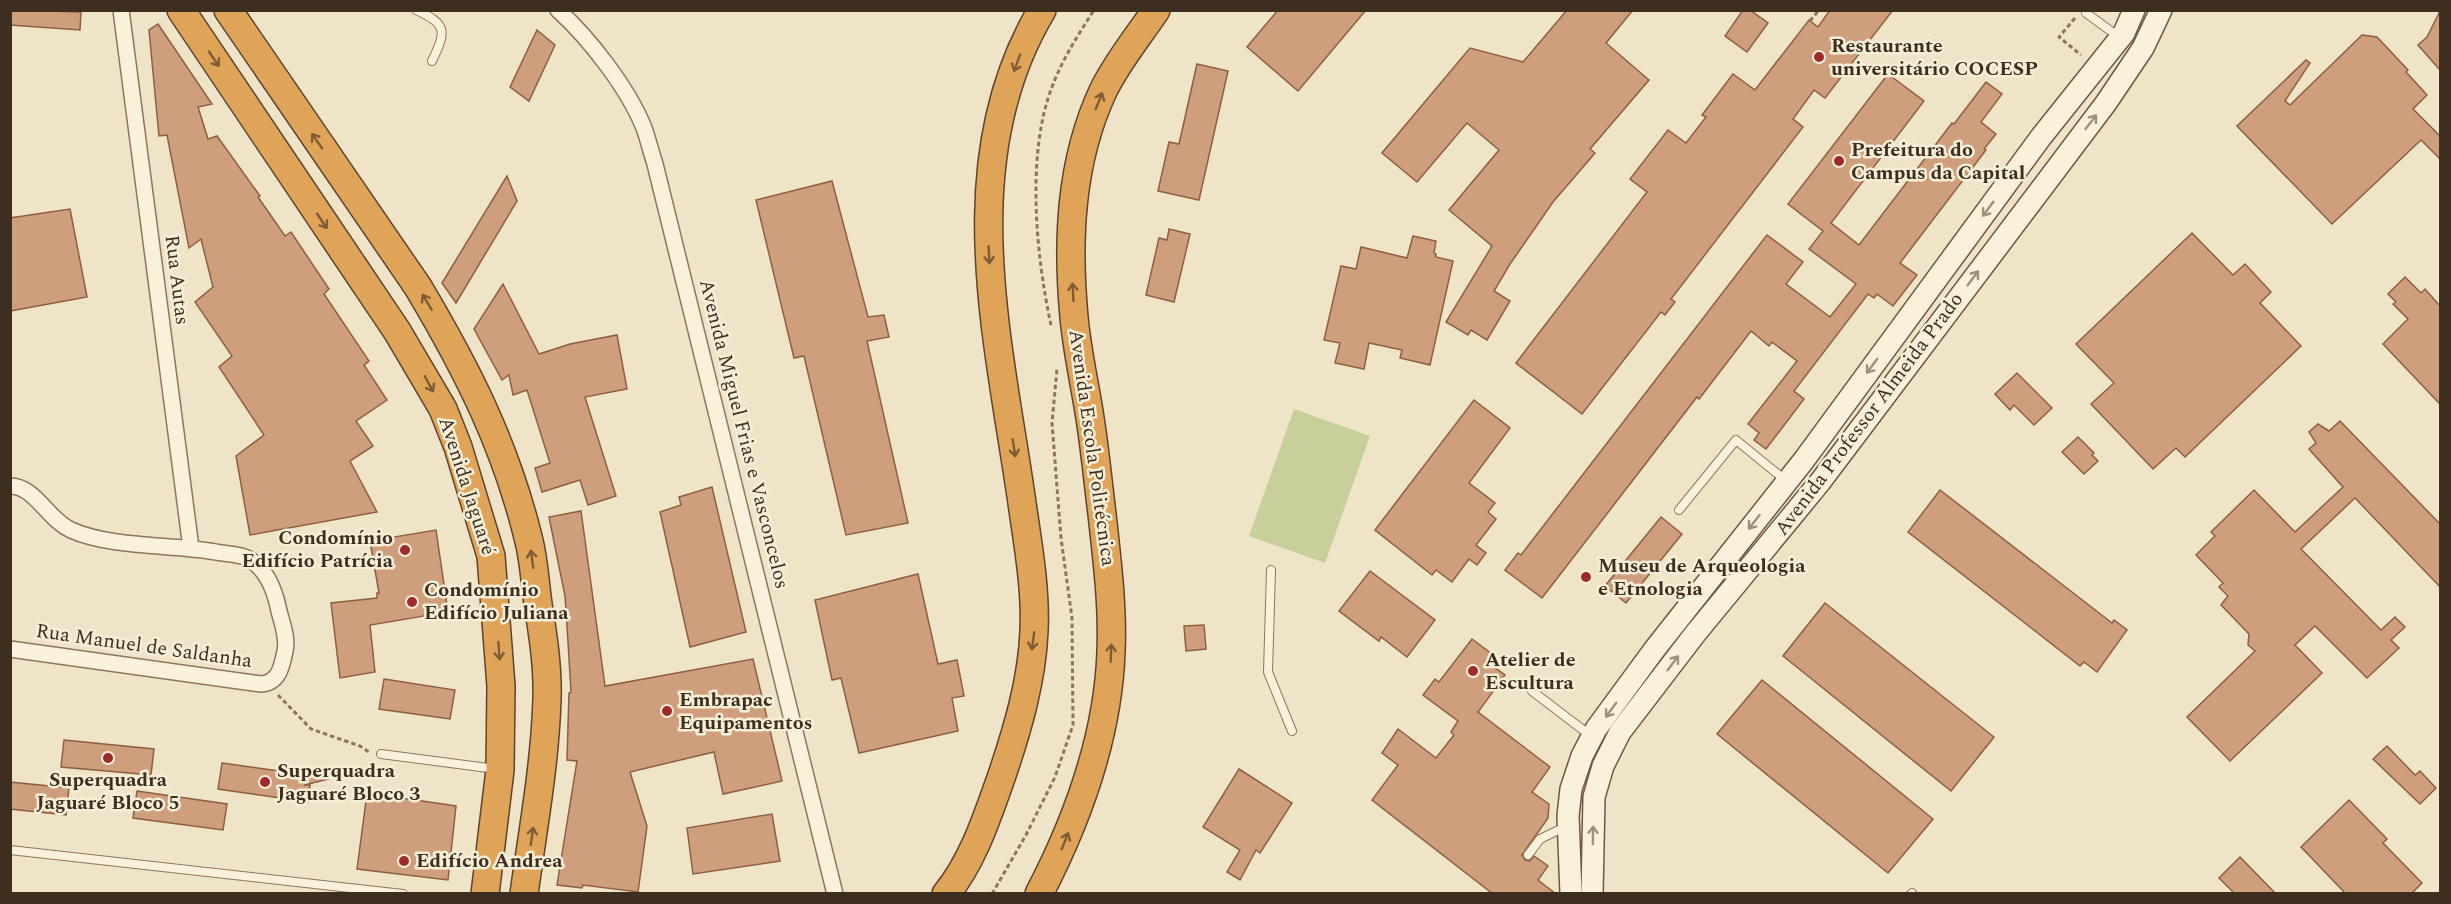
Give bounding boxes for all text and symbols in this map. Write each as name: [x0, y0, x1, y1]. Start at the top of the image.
place label: Restaurante universitário COCESP: [1831, 31, 2038, 84]
one-way arrow: [208, 50, 220, 67]
marker: Restaurante universitário COCESP: [1812, 50, 1826, 64]
one-way arrow: [1011, 53, 1022, 72]
one-way arrow: [1094, 92, 1105, 111]
one-way arrow: [2084, 114, 2097, 130]
one-way arrow: [311, 133, 323, 149]
place label: Prefeitura do Campus da Capital: [1851, 135, 2025, 188]
marker: Prefeitura do Campus da Capital: [1832, 154, 1846, 168]
one-way arrow: [1981, 201, 1994, 217]
one-way arrow: [316, 212, 328, 229]
street label: Rua Autas: [157, 233, 197, 327]
one-way arrow: [984, 244, 995, 264]
one-way arrow: [1967, 270, 1979, 286]
street label: Avenida Miguel Frias e Vasconcelos: [691, 276, 797, 592]
one-way arrow: [1067, 283, 1078, 303]
street label: Avenida Professor Almeida Prado: [1767, 286, 1971, 542]
one-way arrow: [420, 294, 432, 311]
street label: Avenida Escola Politécnica: [1061, 328, 1123, 569]
one-way arrow: [1865, 357, 1878, 373]
one-way arrow: [423, 375, 435, 392]
street label: Avenida Jaguaré: [431, 413, 504, 559]
one-way arrow: [1008, 437, 1019, 457]
one-way arrow: [1748, 513, 1761, 529]
place label: Condomínio Edifício Patrícia: [241, 523, 394, 576]
marker: Condomínio Edifício Patrícia: [398, 543, 412, 557]
one-way arrow: [526, 549, 537, 569]
place label: Museu de Arqueologia e Etnologia: [1598, 551, 1806, 604]
marker: Museu de Arqueologia e Etnologia: [1579, 570, 1593, 584]
place label: Condomínio Edifício Juliana: [424, 575, 569, 628]
marker: Condomínio Edifício Juliana: [405, 595, 419, 609]
street label: Rua Manuel de Saldanha: [34, 616, 254, 676]
one-way arrow: [1027, 631, 1038, 651]
one-way arrow: [494, 641, 505, 661]
one-way arrow: [1105, 643, 1116, 663]
place label: Atelier de Escultura: [1485, 645, 1576, 698]
one-way arrow: [1667, 656, 1679, 672]
marker: Atelier de Escultura: [1466, 664, 1480, 678]
place label: Embrapac Equipamentos: [679, 685, 812, 738]
one-way arrow: [1604, 701, 1617, 717]
marker: Embrapac Equipamentos: [660, 704, 674, 718]
marker: Superquadra Jaguaré Bloco 5: [101, 751, 115, 765]
place label: Superquadra Jaguaré Bloco 3: [277, 756, 420, 809]
place label: Superquadra Jaguaré Bloco 5: [36, 765, 180, 818]
marker: Superquadra Jaguaré Bloco 3: [258, 775, 272, 789]
one-way arrow: [526, 826, 537, 846]
one-way arrow: [1587, 826, 1599, 846]
one-way arrow: [1060, 832, 1071, 851]
place label: Edifício Andrea: [416, 846, 563, 876]
marker: Edifício Andrea: [397, 854, 411, 868]

